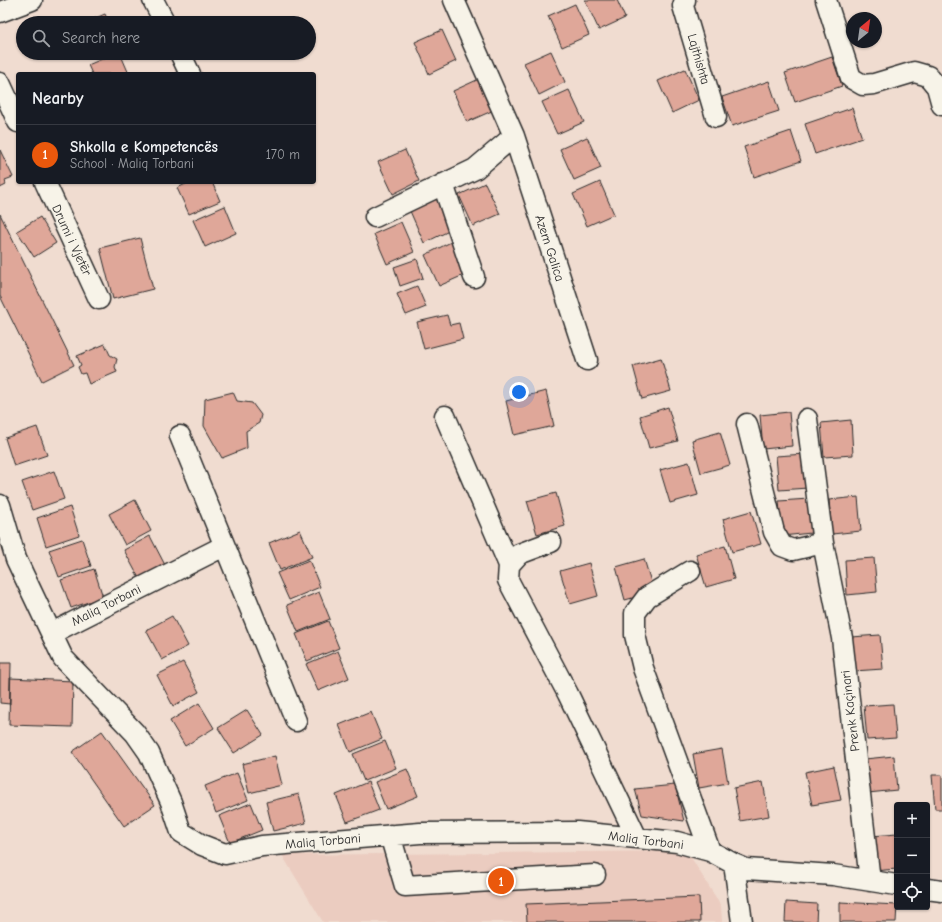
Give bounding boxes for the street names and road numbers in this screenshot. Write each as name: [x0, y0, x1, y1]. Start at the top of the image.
street label: Lajthishta: [685, 32, 713, 86]
street label: Drumi i Vjetër: [49, 202, 95, 279]
street label: Azem Galica: [532, 213, 568, 283]
street label: Maliq Torbani: [69, 581, 143, 629]
street label: Prenk Kaçinari: [838, 670, 862, 752]
street label: Maliq Torbani: [607, 828, 685, 852]
street label: Maliq Torbani: [285, 830, 361, 852]

